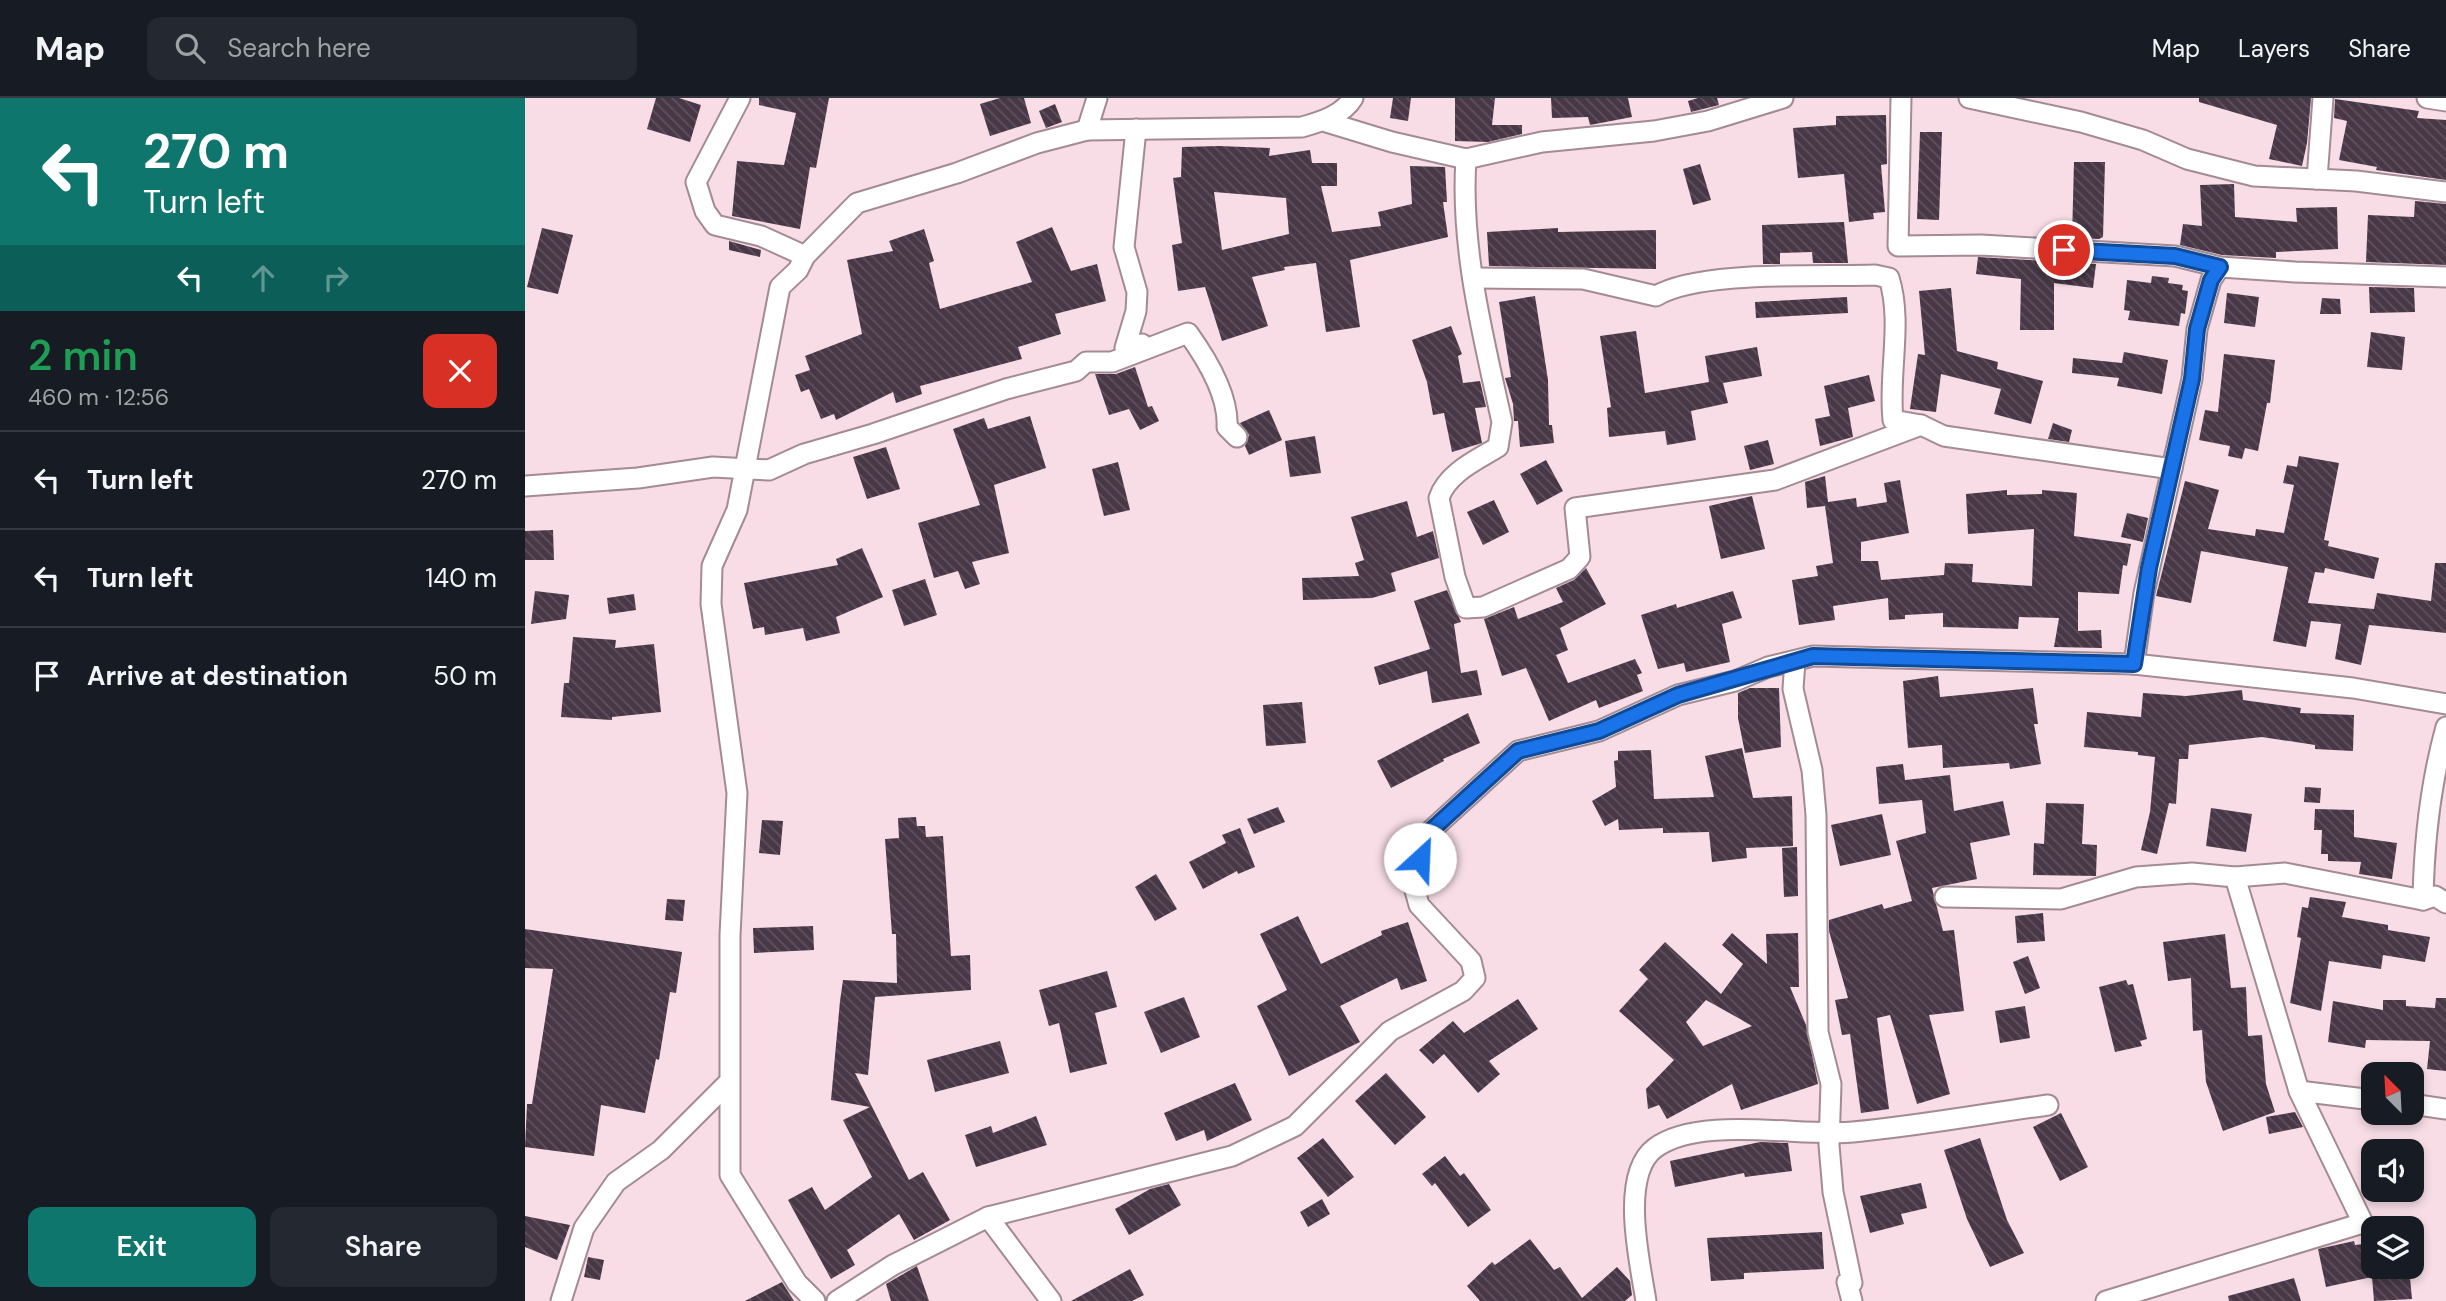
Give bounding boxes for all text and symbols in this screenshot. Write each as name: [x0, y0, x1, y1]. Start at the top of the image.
search box: [147, 17, 637, 80]
text: Map: [35, 27, 105, 70]
icon: search: [171, 29, 209, 67]
text: Search here: [227, 31, 371, 65]
text: Map: [2152, 33, 2200, 64]
text: Layers: [2238, 33, 2310, 64]
text: Share: [2348, 33, 2411, 64]
text: 270 m: [143, 119, 289, 183]
icon: left: [28, 126, 119, 217]
text: Turn left: [143, 181, 265, 223]
pin: [2034, 220, 2094, 280]
icon: arrive: [2045, 231, 2083, 269]
icon: left: [171, 259, 209, 297]
icon: ahead: [244, 259, 282, 297]
icon: right: [317, 259, 355, 297]
text: 2 min: [28, 328, 138, 383]
button: close: [423, 334, 497, 408]
text: 460 m · 12:56: [28, 382, 169, 412]
icon: left: [28, 461, 66, 499]
text: Turn left: [87, 463, 194, 497]
text: 270 m: [421, 463, 497, 497]
icon: left: [28, 559, 66, 597]
text: Turn left: [87, 561, 194, 595]
text: 140 m: [425, 561, 497, 595]
icon: arrive: [28, 657, 66, 695]
text: Arrive at destination: [87, 659, 348, 693]
text: 50 m: [433, 659, 497, 693]
position arrow: [1383, 822, 1457, 896]
north arrow: [2361, 1062, 2424, 1125]
map controls: [2361, 1062, 2424, 1279]
button: sound: [2361, 1139, 2424, 1202]
button: Exit: [28, 1207, 256, 1287]
button: Share: [270, 1207, 497, 1287]
button: layers: [2361, 1216, 2424, 1279]

